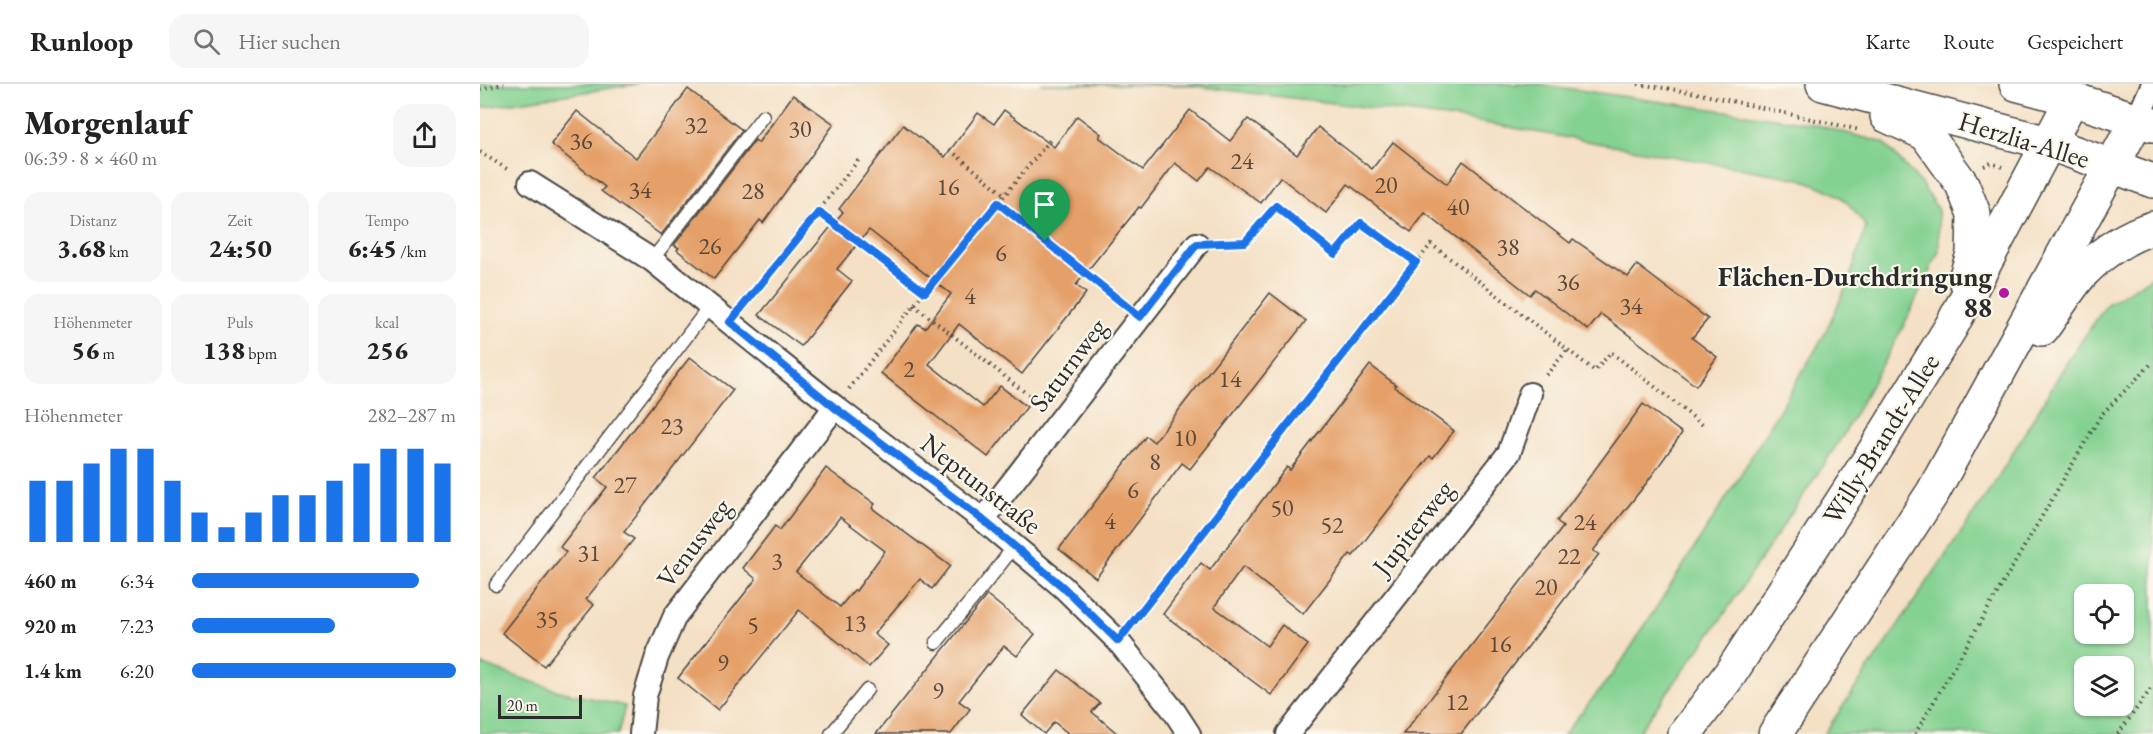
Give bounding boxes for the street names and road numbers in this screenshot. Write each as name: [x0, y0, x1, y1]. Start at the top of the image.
street label: Herzlia-Allee: [1954, 103, 2094, 176]
street label: Saturnweg: [1021, 311, 1114, 419]
street label: Willy-Brandt-Allee: [1814, 347, 1947, 531]
street label: Neptunstraße: [914, 425, 1049, 542]
street label: Jupiterweg: [1363, 473, 1461, 584]
street label: Venusweg: [649, 491, 739, 594]

